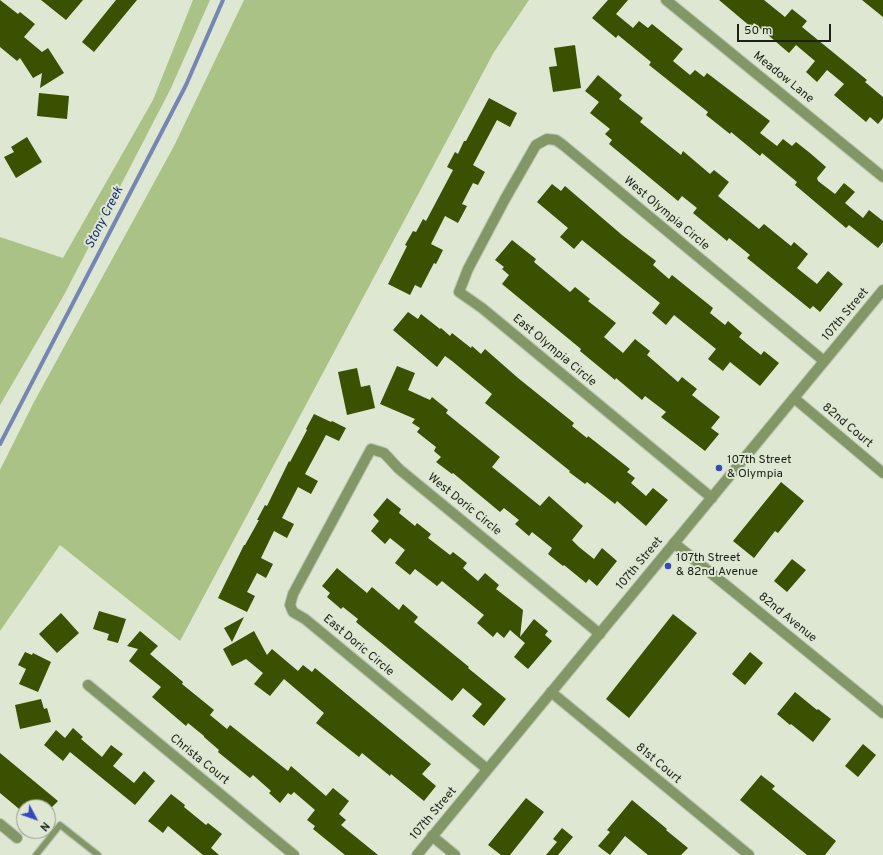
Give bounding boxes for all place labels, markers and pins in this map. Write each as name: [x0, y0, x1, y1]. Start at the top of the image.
place label: 107th Street & Olympia: [727, 454, 792, 482]
marker: 107th Street & Olympia: [714, 463, 724, 473]
place label: 107th Street & 82nd Avenue: [676, 552, 758, 580]
marker: 107th Street & 82nd Avenue: [663, 561, 673, 571]

